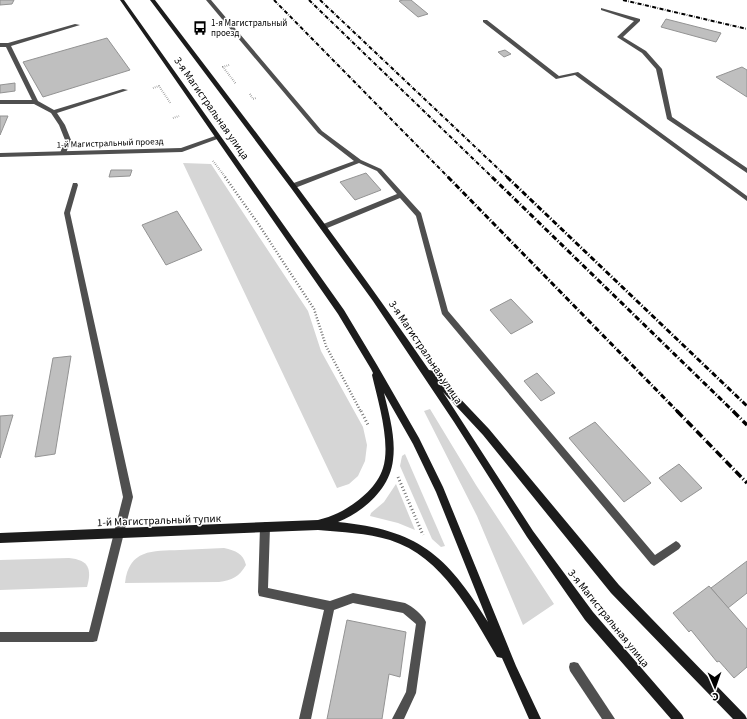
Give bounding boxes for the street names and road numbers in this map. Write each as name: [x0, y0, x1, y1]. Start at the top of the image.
street label: 3-я Магистральная улица: [170, 54, 253, 163]
street label: 1-й Магистральный проезд: [56, 135, 164, 152]
street label: 3-я Магистральная улица: [385, 297, 466, 407]
street label: 1-й Магистральный тупик: [97, 511, 222, 530]
street label: 3-я Магистральная улица: [564, 566, 653, 670]

